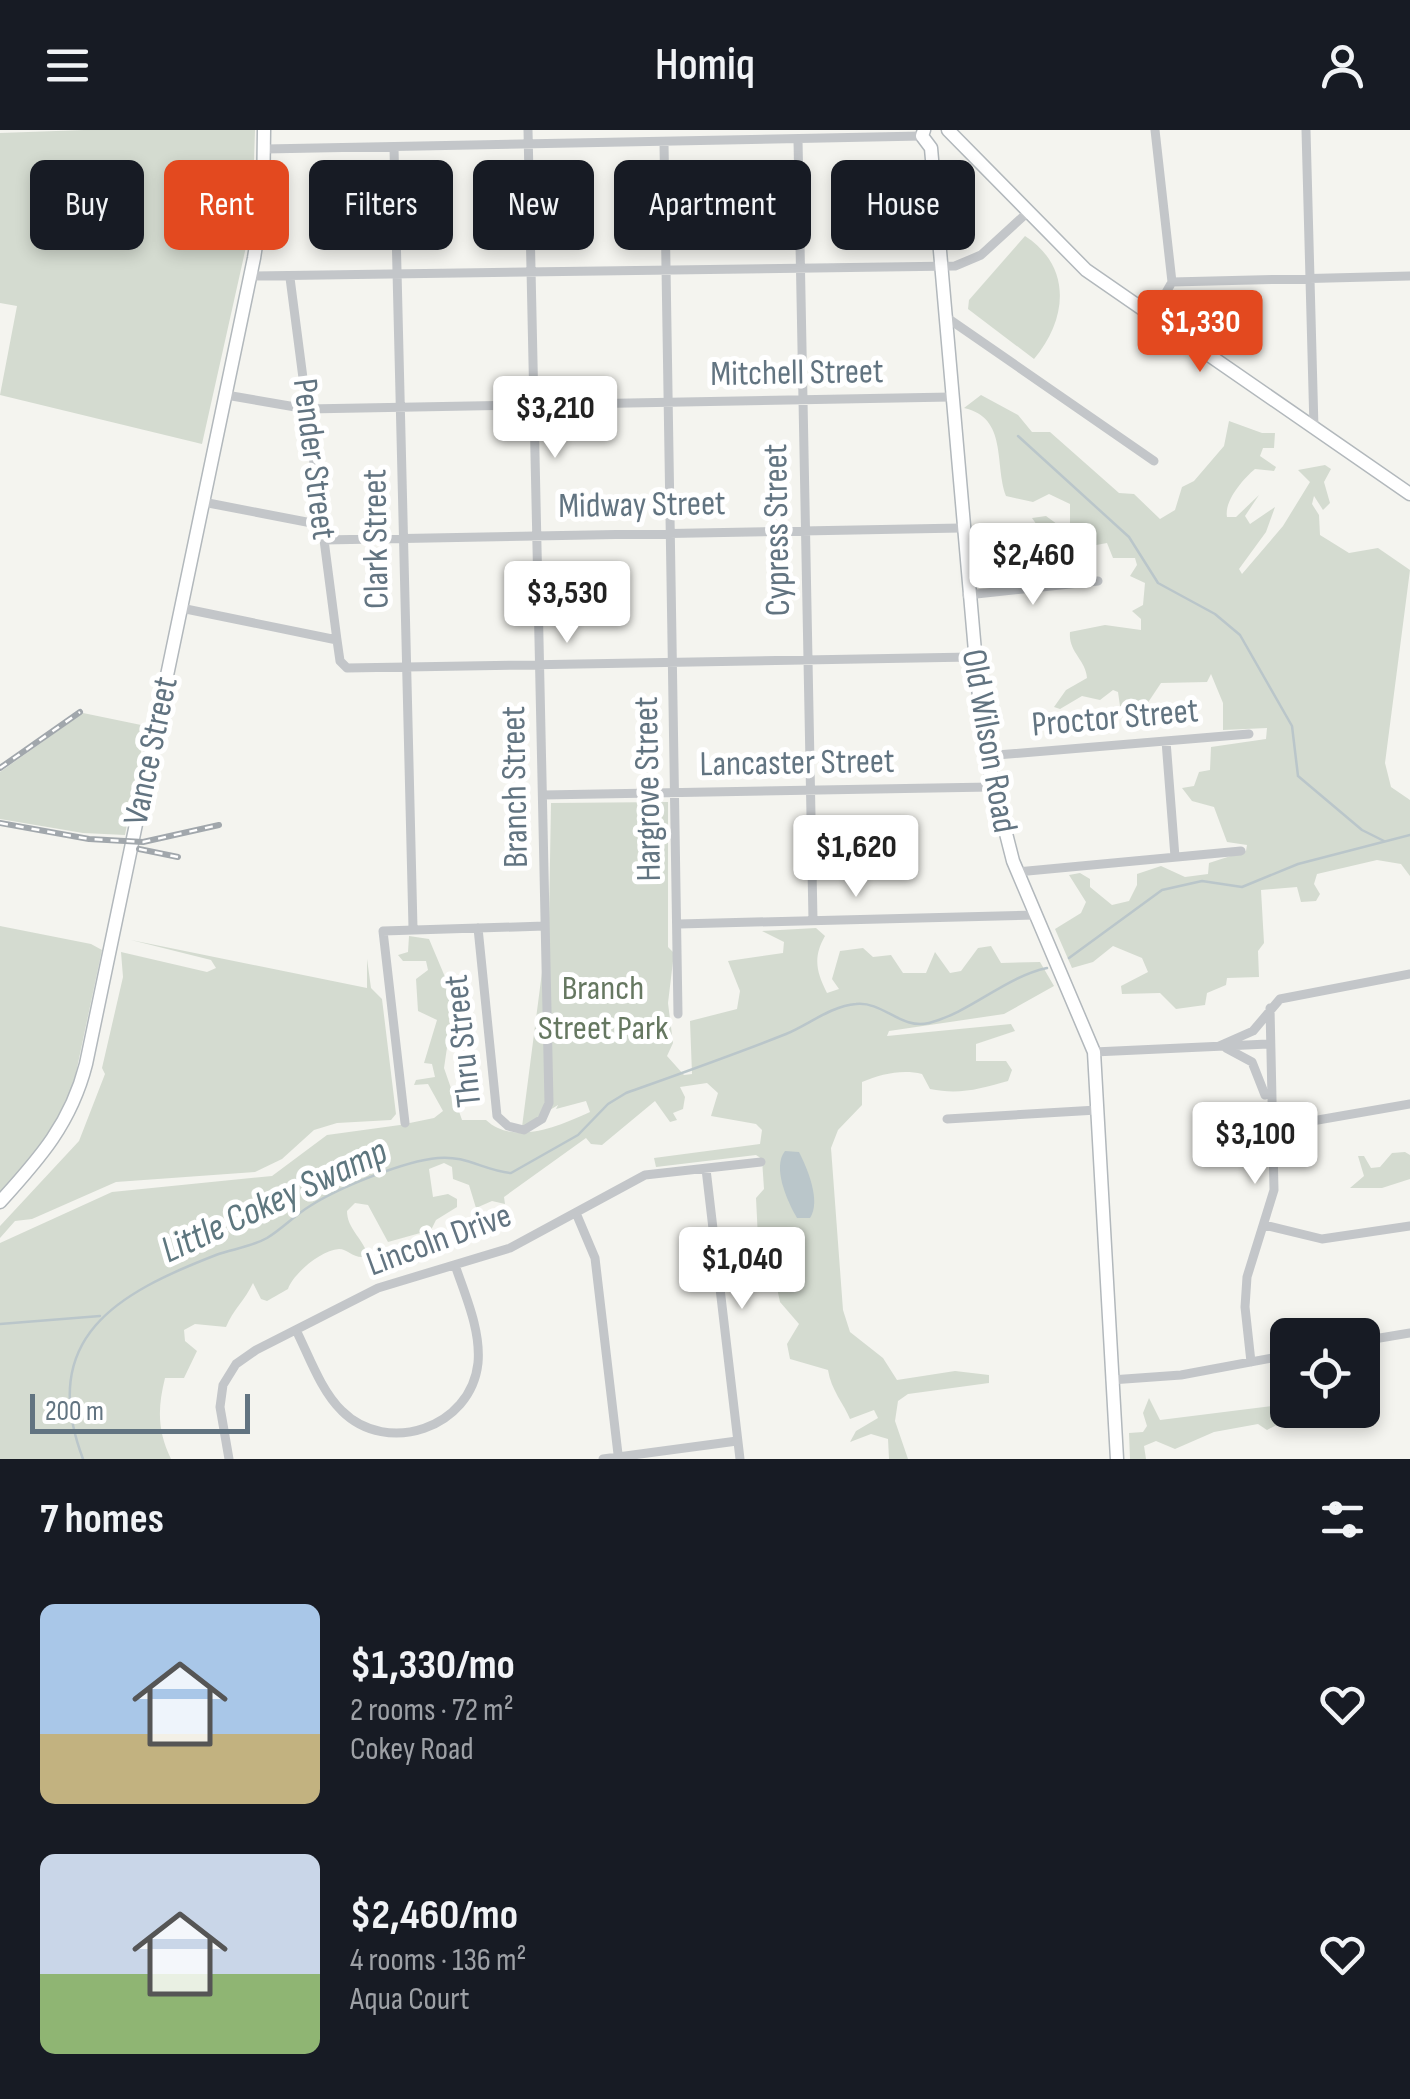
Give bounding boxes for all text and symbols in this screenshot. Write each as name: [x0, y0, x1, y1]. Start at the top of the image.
icon: menu: [40, 38, 95, 93]
text: Homiq: [655, 38, 755, 93]
icon: person: [1315, 38, 1370, 93]
chip: Buy: [30, 160, 144, 250]
chip: Rent: [164, 160, 289, 250]
chip: Filters: [309, 160, 453, 250]
chip: New: [473, 160, 594, 250]
chip: Apartment: [614, 160, 811, 250]
chip: House: [831, 160, 975, 250]
pin: $1,330: [1119, 290, 1281, 375]
text: $1,330: [1160, 303, 1240, 342]
street label: Mitchell Street: [710, 350, 884, 396]
street label: Pender Street: [283, 376, 345, 542]
pin: $3,210: [474, 376, 636, 461]
text: $3,210: [515, 389, 595, 428]
street label: Cypress Street: [754, 443, 800, 617]
street label: Clark Street: [353, 469, 399, 609]
street label: Midway Street: [558, 482, 726, 528]
pin: $2,460: [952, 523, 1114, 608]
text: $2,460: [991, 536, 1075, 575]
pin: $3,530: [486, 561, 648, 646]
text: $3,530: [526, 574, 608, 613]
street label: Old Wilson Road: [952, 646, 1026, 836]
street label: Vance Street: [114, 673, 188, 829]
street label: Proctor Street: [1030, 689, 1200, 747]
street label: Hargrove Street: [625, 696, 671, 882]
street label: Branch Street: [492, 706, 538, 868]
street label: Lancaster Street: [699, 740, 895, 786]
pin: $1,620: [775, 815, 937, 900]
text: $1,620: [815, 828, 897, 867]
park label: Branch Street Park: [538, 967, 669, 1050]
street label: Thru Street: [435, 973, 491, 1109]
pin: $3,100: [1174, 1102, 1336, 1187]
text: $3,100: [1214, 1115, 1296, 1154]
water label: Little Cokey Swamp: [154, 1129, 394, 1273]
street label: Lincoln Drive: [361, 1194, 517, 1286]
pin: $1,040: [661, 1227, 823, 1312]
text: $1,040: [701, 1240, 783, 1279]
map controls: [1270, 1318, 1380, 1428]
button: locate: [1270, 1318, 1380, 1428]
scale bar: [30, 1389, 250, 1434]
text: 200 m: [45, 1395, 104, 1428]
icon: filters: [1315, 1492, 1370, 1547]
text: 7 homes: [40, 1494, 164, 1545]
text: $1,330/mo: [350, 1640, 515, 1691]
icon: home: [120, 1644, 240, 1764]
icon: heart: [1315, 1677, 1370, 1732]
text: 2 rooms · 72 m²: [350, 1691, 514, 1730]
text: Cokey Road: [350, 1730, 474, 1769]
text: $2,460/mo: [350, 1890, 518, 1941]
icon: home: [120, 1894, 240, 2014]
icon: heart: [1315, 1927, 1370, 1982]
text: 4 rooms · 136 m²: [350, 1941, 526, 1980]
text: Aqua Court: [350, 1980, 469, 2019]

